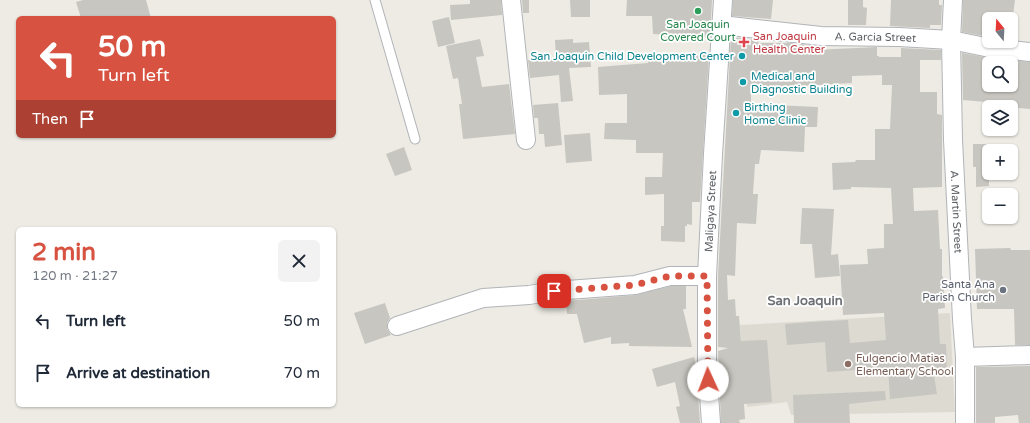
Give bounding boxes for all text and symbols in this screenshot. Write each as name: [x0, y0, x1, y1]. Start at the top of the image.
marker: San Joaquin Covered Court: [693, 6, 703, 16]
north arrow: [982, 12, 1018, 48]
map controls: [982, 12, 1018, 224]
place label: San Joaquin Covered Court: [660, 18, 736, 44]
text: 50 m: [98, 30, 166, 64]
place label: San Joaquin Health Center: [753, 30, 826, 56]
street label: A. Garcia Street: [834, 30, 917, 44]
icon: left: [32, 32, 84, 84]
marker: San Joaquin Health Center: [738, 36, 750, 48]
place label: San Joaquin Child Development Center: [531, 50, 735, 63]
marker: San Joaquin Child Development Center: [737, 51, 747, 61]
button: search: [982, 56, 1018, 92]
text: Turn left: [98, 64, 170, 86]
place label: Medical and Diagnostic Building: [751, 70, 852, 96]
marker: Medical and Diagnostic Building: [738, 77, 748, 87]
button: layers: [982, 100, 1018, 136]
place label: Birthing Home Clinic: [744, 101, 807, 127]
icon: arrive: [76, 108, 98, 130]
marker: Birthing Home Clinic: [731, 108, 741, 118]
text: Then: [32, 110, 68, 128]
button: +: [982, 144, 1018, 180]
street label: Maligaya Street: [702, 170, 719, 252]
street label: A. Martin Street: [948, 170, 965, 254]
button: −: [982, 188, 1018, 224]
text: 2 min: [32, 238, 96, 267]
button: close: [278, 240, 320, 282]
text: 120 m · 21:27: [32, 268, 118, 284]
pin: [537, 274, 571, 308]
place label: Santa Ana Parish Church: [922, 278, 995, 304]
icon: arrive: [543, 280, 565, 302]
marker: Santa Ana Parish Church: [998, 285, 1008, 295]
district label: San Joaquin: [767, 293, 843, 309]
icon: left: [32, 310, 54, 332]
text: Turn left: [66, 312, 126, 330]
text: 50 m: [283, 312, 320, 330]
place label: Fulgencio Matias Elementary School: [856, 352, 954, 378]
position arrow: [687, 359, 729, 401]
marker: Fulgencio Matias Elementary School: [843, 359, 853, 369]
icon: arrive: [32, 362, 54, 384]
text: Arrive at destination: [66, 364, 210, 382]
text: 70 m: [283, 364, 320, 382]

